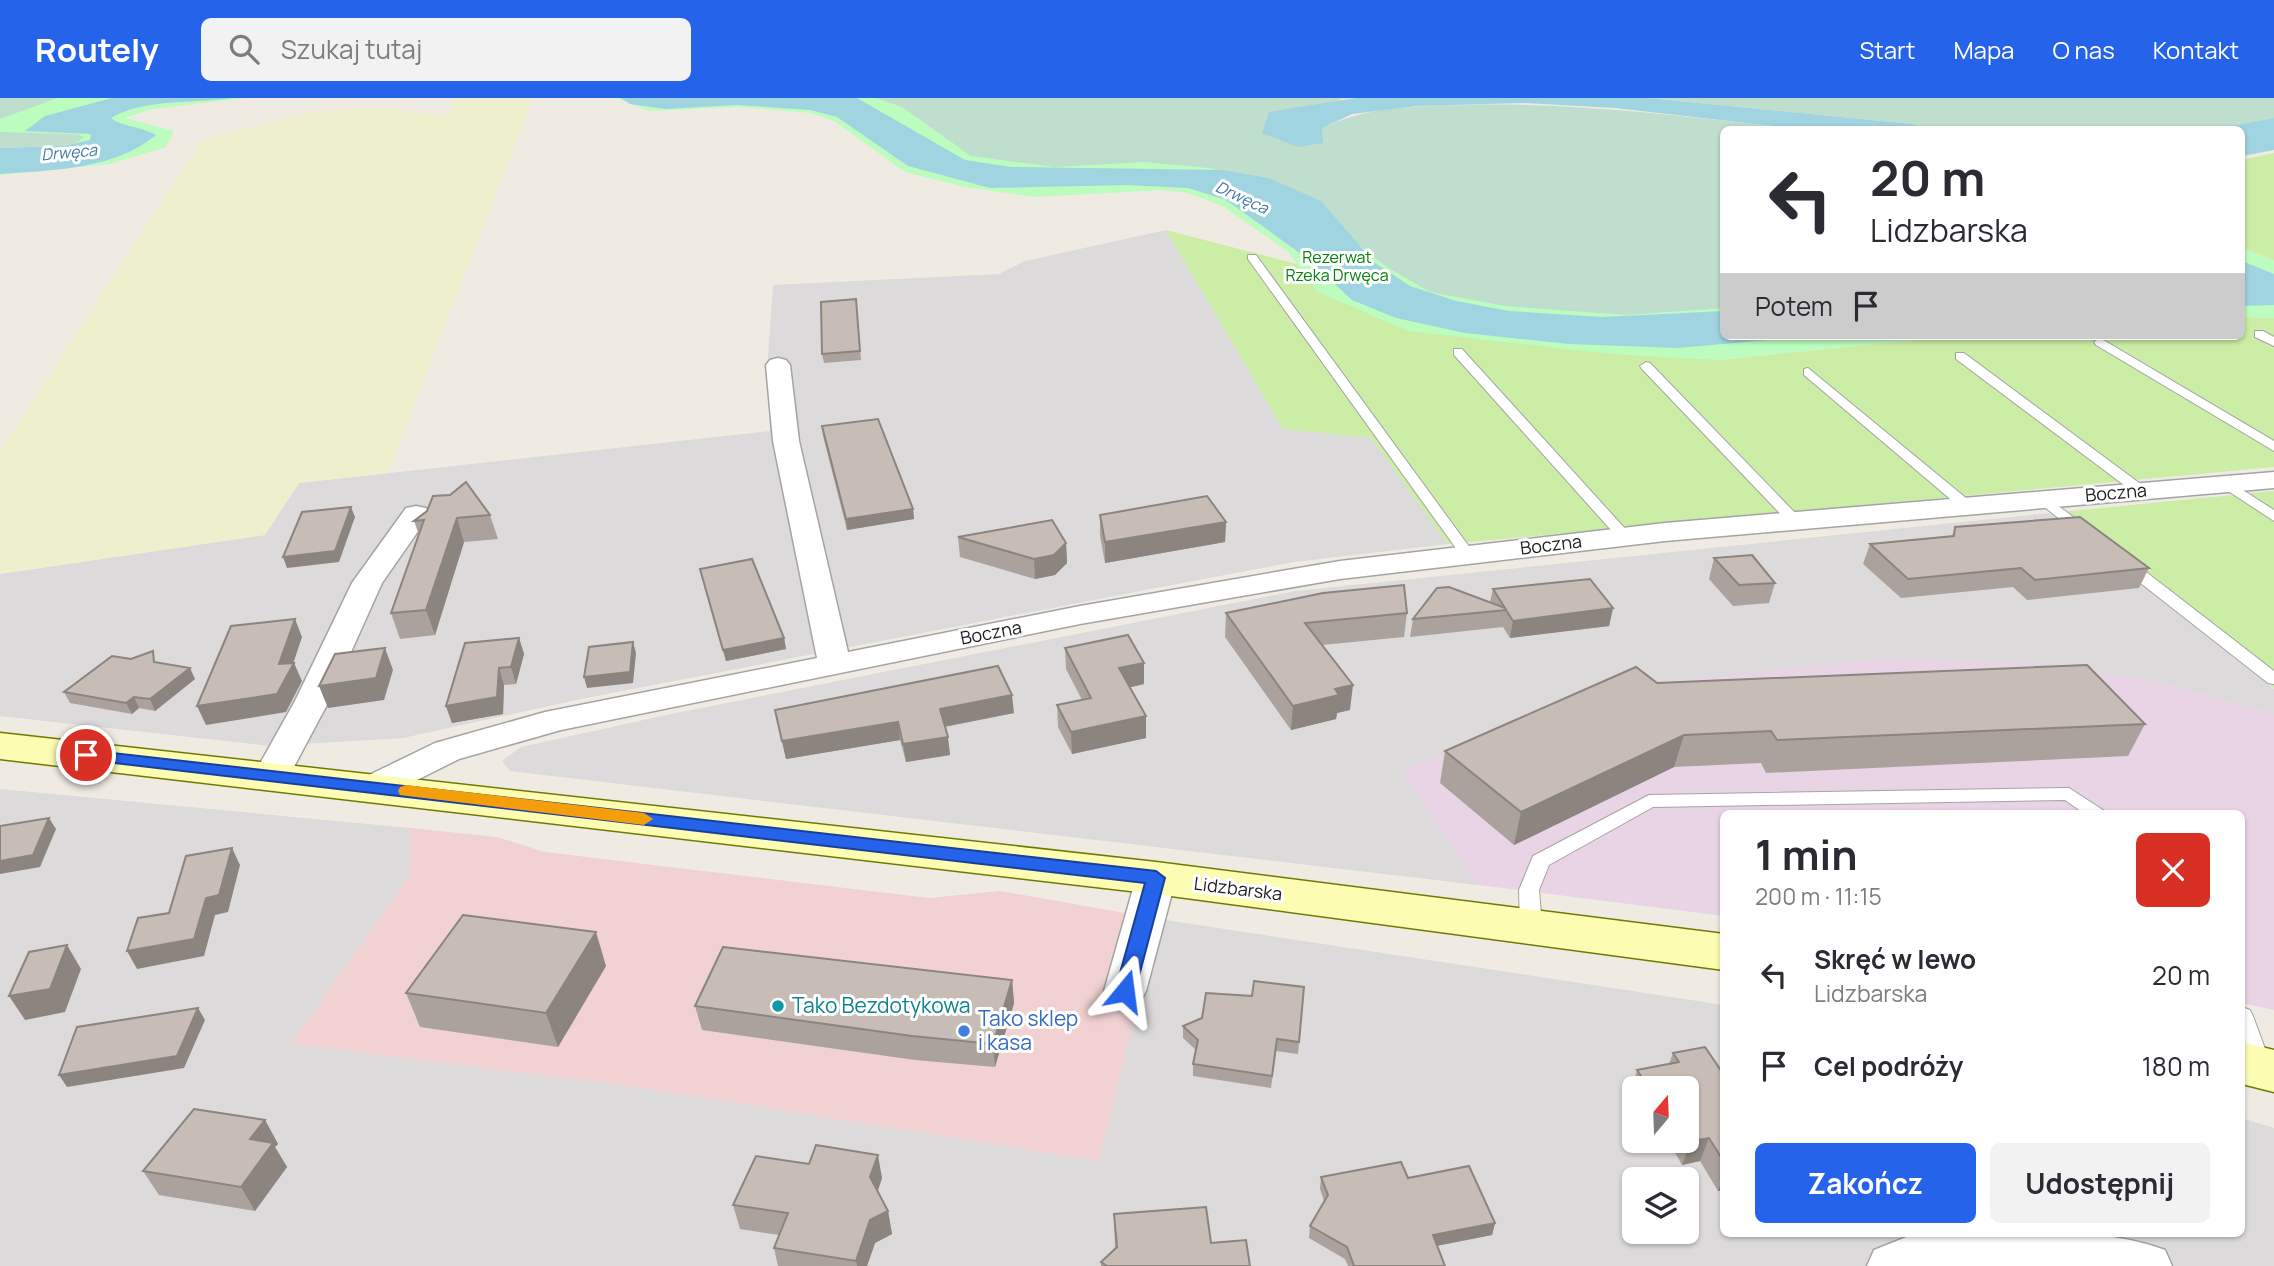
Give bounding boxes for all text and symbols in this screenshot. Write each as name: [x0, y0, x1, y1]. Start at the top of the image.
search box: [201, 18, 691, 81]
text: Routely: [35, 27, 159, 72]
icon: search: [225, 30, 263, 68]
text: Szukaj tutaj: [281, 31, 422, 67]
text: Start: [1859, 33, 1915, 66]
text: Mapa: [1953, 33, 2014, 66]
text: O nas: [2052, 33, 2115, 66]
text: Kontakt: [2153, 33, 2239, 66]
water label: Drwęca: [40, 139, 99, 165]
text: 20 m: [1870, 144, 1985, 211]
icon: left: [1755, 154, 1846, 245]
water label: Drwęca: [1212, 175, 1273, 219]
text: Lidzbarska: [1870, 208, 2028, 252]
park label: Rezerwat Rzeka Drwęca: [1285, 246, 1389, 286]
icon: arrive: [1847, 287, 1885, 325]
text: Potem: [1755, 288, 1833, 324]
street label: Boczna: [2084, 477, 2148, 507]
street label: Boczna: [1519, 528, 1583, 560]
street label: Boczna: [958, 614, 1023, 650]
pin: [56, 725, 116, 785]
icon: arrive: [67, 736, 105, 774]
text: 1 min: [1755, 825, 1858, 883]
button: close: [2136, 833, 2210, 907]
street label: Lidzbarska: [1193, 871, 1284, 905]
text: 200 m · 11:15: [1755, 880, 1882, 912]
text: Skręć w lewo: [1814, 941, 1976, 977]
position arrow: [1088, 954, 1162, 1028]
icon: left: [1755, 956, 1793, 994]
text: 20 m: [2152, 957, 2210, 993]
text: Lidzbarska: [1814, 977, 1927, 1009]
place label: Tako Bezdotykowa: [792, 991, 970, 1019]
marker: Tako Bezdotykowa: [770, 998, 786, 1014]
place label: Tako sklep i kasa: [978, 1004, 1078, 1056]
marker: Tako sklep i kasa: [956, 1023, 972, 1039]
icon: arrive: [1755, 1047, 1793, 1085]
text: Cel podróży: [1814, 1048, 1963, 1084]
text: 180 m: [2142, 1048, 2210, 1084]
north arrow: [1622, 1076, 1699, 1153]
map controls: [1622, 1076, 1699, 1244]
button: Zakończ: [1755, 1143, 1976, 1223]
button: Udostępnij: [1990, 1143, 2210, 1223]
button: layers: [1622, 1167, 1699, 1244]

